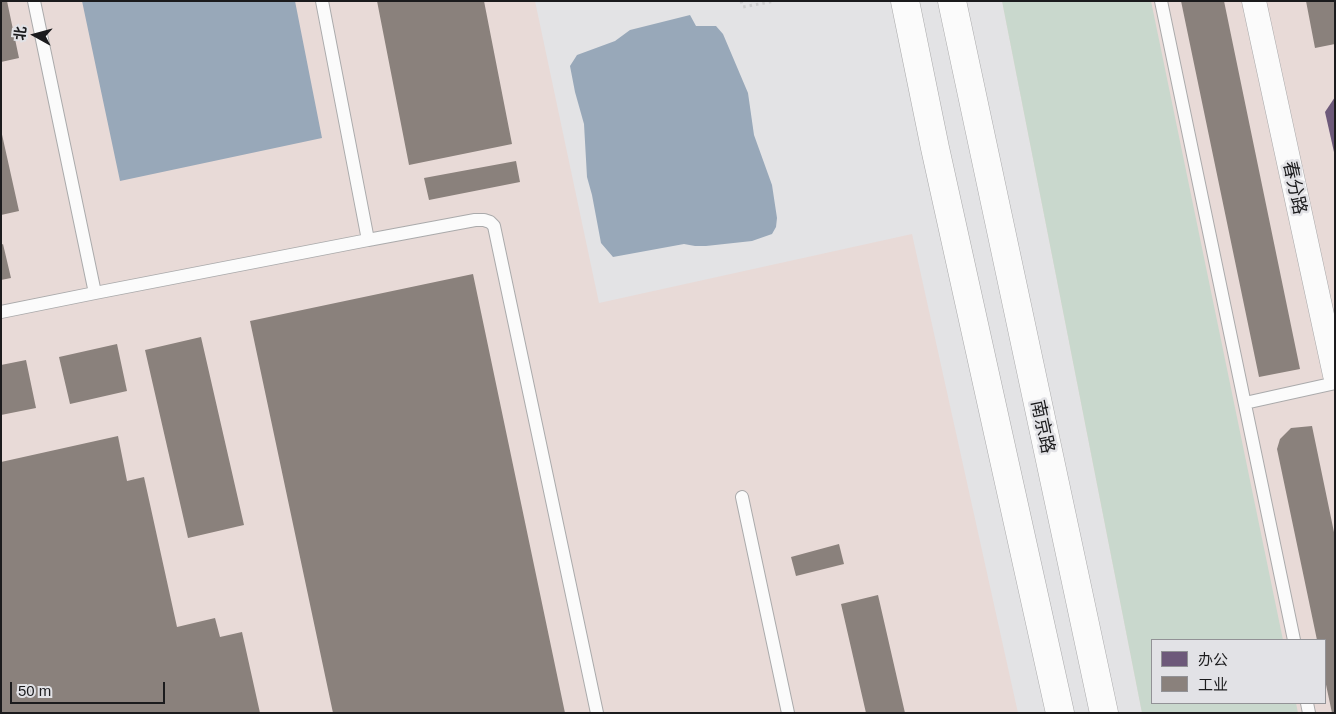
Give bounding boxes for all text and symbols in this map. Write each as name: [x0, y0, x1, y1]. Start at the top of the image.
north arrow: [10, 10, 60, 60]
text: 北: [11, 25, 29, 41]
street label: 春分路: [1278, 159, 1310, 217]
street label: 南京路: [1026, 398, 1058, 456]
legend: [1151, 639, 1326, 704]
text: 办公: [1198, 651, 1228, 668]
scale bar: [12, 672, 168, 704]
text: 工业: [1198, 676, 1228, 693]
text: 50 m: [18, 682, 51, 699]

